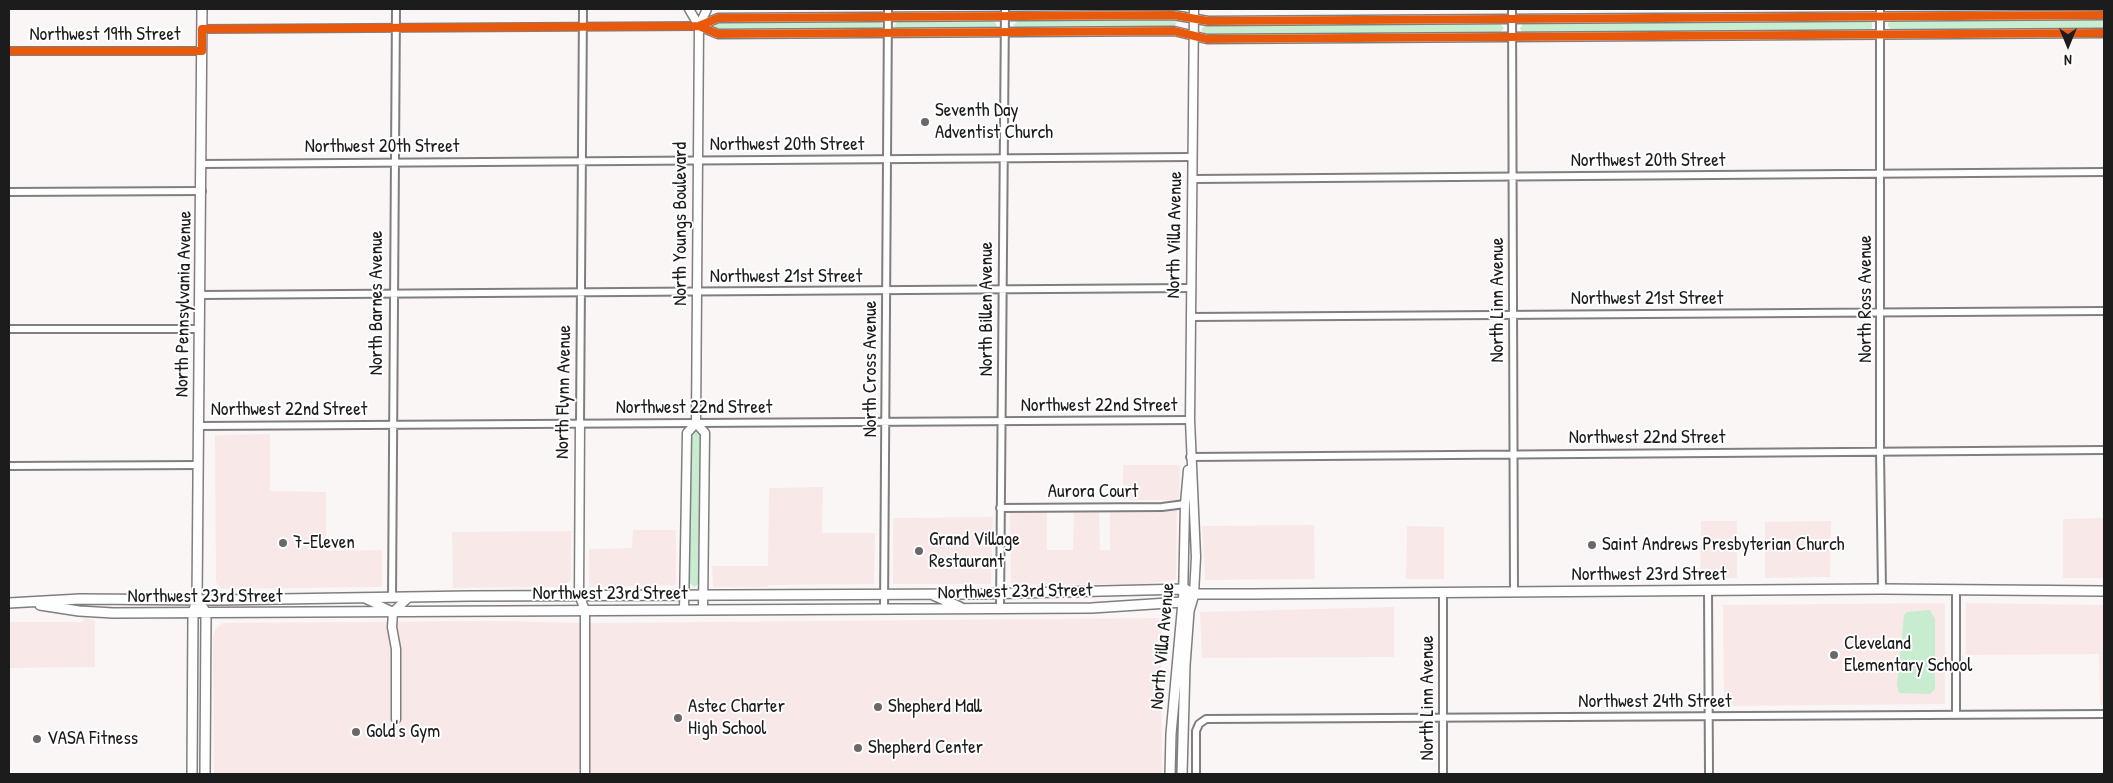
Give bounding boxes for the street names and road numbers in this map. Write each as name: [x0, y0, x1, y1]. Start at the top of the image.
street label: Northwest 19th Street: [29, 24, 181, 46]
street label: Northwest 20th Street: [710, 134, 864, 156]
street label: Northwest 20th Street: [305, 136, 459, 158]
street label: North Youngs Boulevard: [670, 142, 692, 306]
street label: Northwest 20th Street: [1571, 150, 1725, 172]
street label: North Villa Avenue: [1162, 171, 1188, 299]
street label: North Pennsylvania Avenue: [171, 211, 197, 397]
street label: North Barnes Avenue: [366, 231, 388, 375]
street label: North Ross Avenue: [1855, 235, 1877, 363]
street label: North Linn Avenue: [1487, 237, 1509, 363]
street label: North Billen Avenue: [976, 242, 998, 376]
street label: Northwest 21st Street: [710, 266, 862, 288]
street label: Northwest 21st Street: [1571, 288, 1723, 310]
street label: North Cross Avenue: [860, 301, 882, 437]
street label: North Flynn Avenue: [551, 325, 577, 459]
street label: Northwest 22nd Street: [1021, 395, 1177, 417]
street label: Northwest 22nd Street: [616, 397, 772, 419]
street label: Northwest 22nd Street: [211, 399, 367, 421]
street label: Northwest 22nd Street: [1569, 427, 1725, 449]
street label: Aurora Court: [1048, 481, 1138, 503]
street label: Northwest 23rd Street: [1572, 564, 1726, 586]
street label: Northwest 23rd Street: [937, 579, 1093, 605]
street label: North Villa Avenue: [1146, 582, 1180, 710]
street label: Northwest 23rd Street: [533, 583, 687, 605]
street label: Northwest 23rd Street: [128, 586, 282, 608]
street label: North Linn Avenue: [1417, 635, 1439, 761]
street label: Northwest 24th Street: [1578, 691, 1732, 713]

